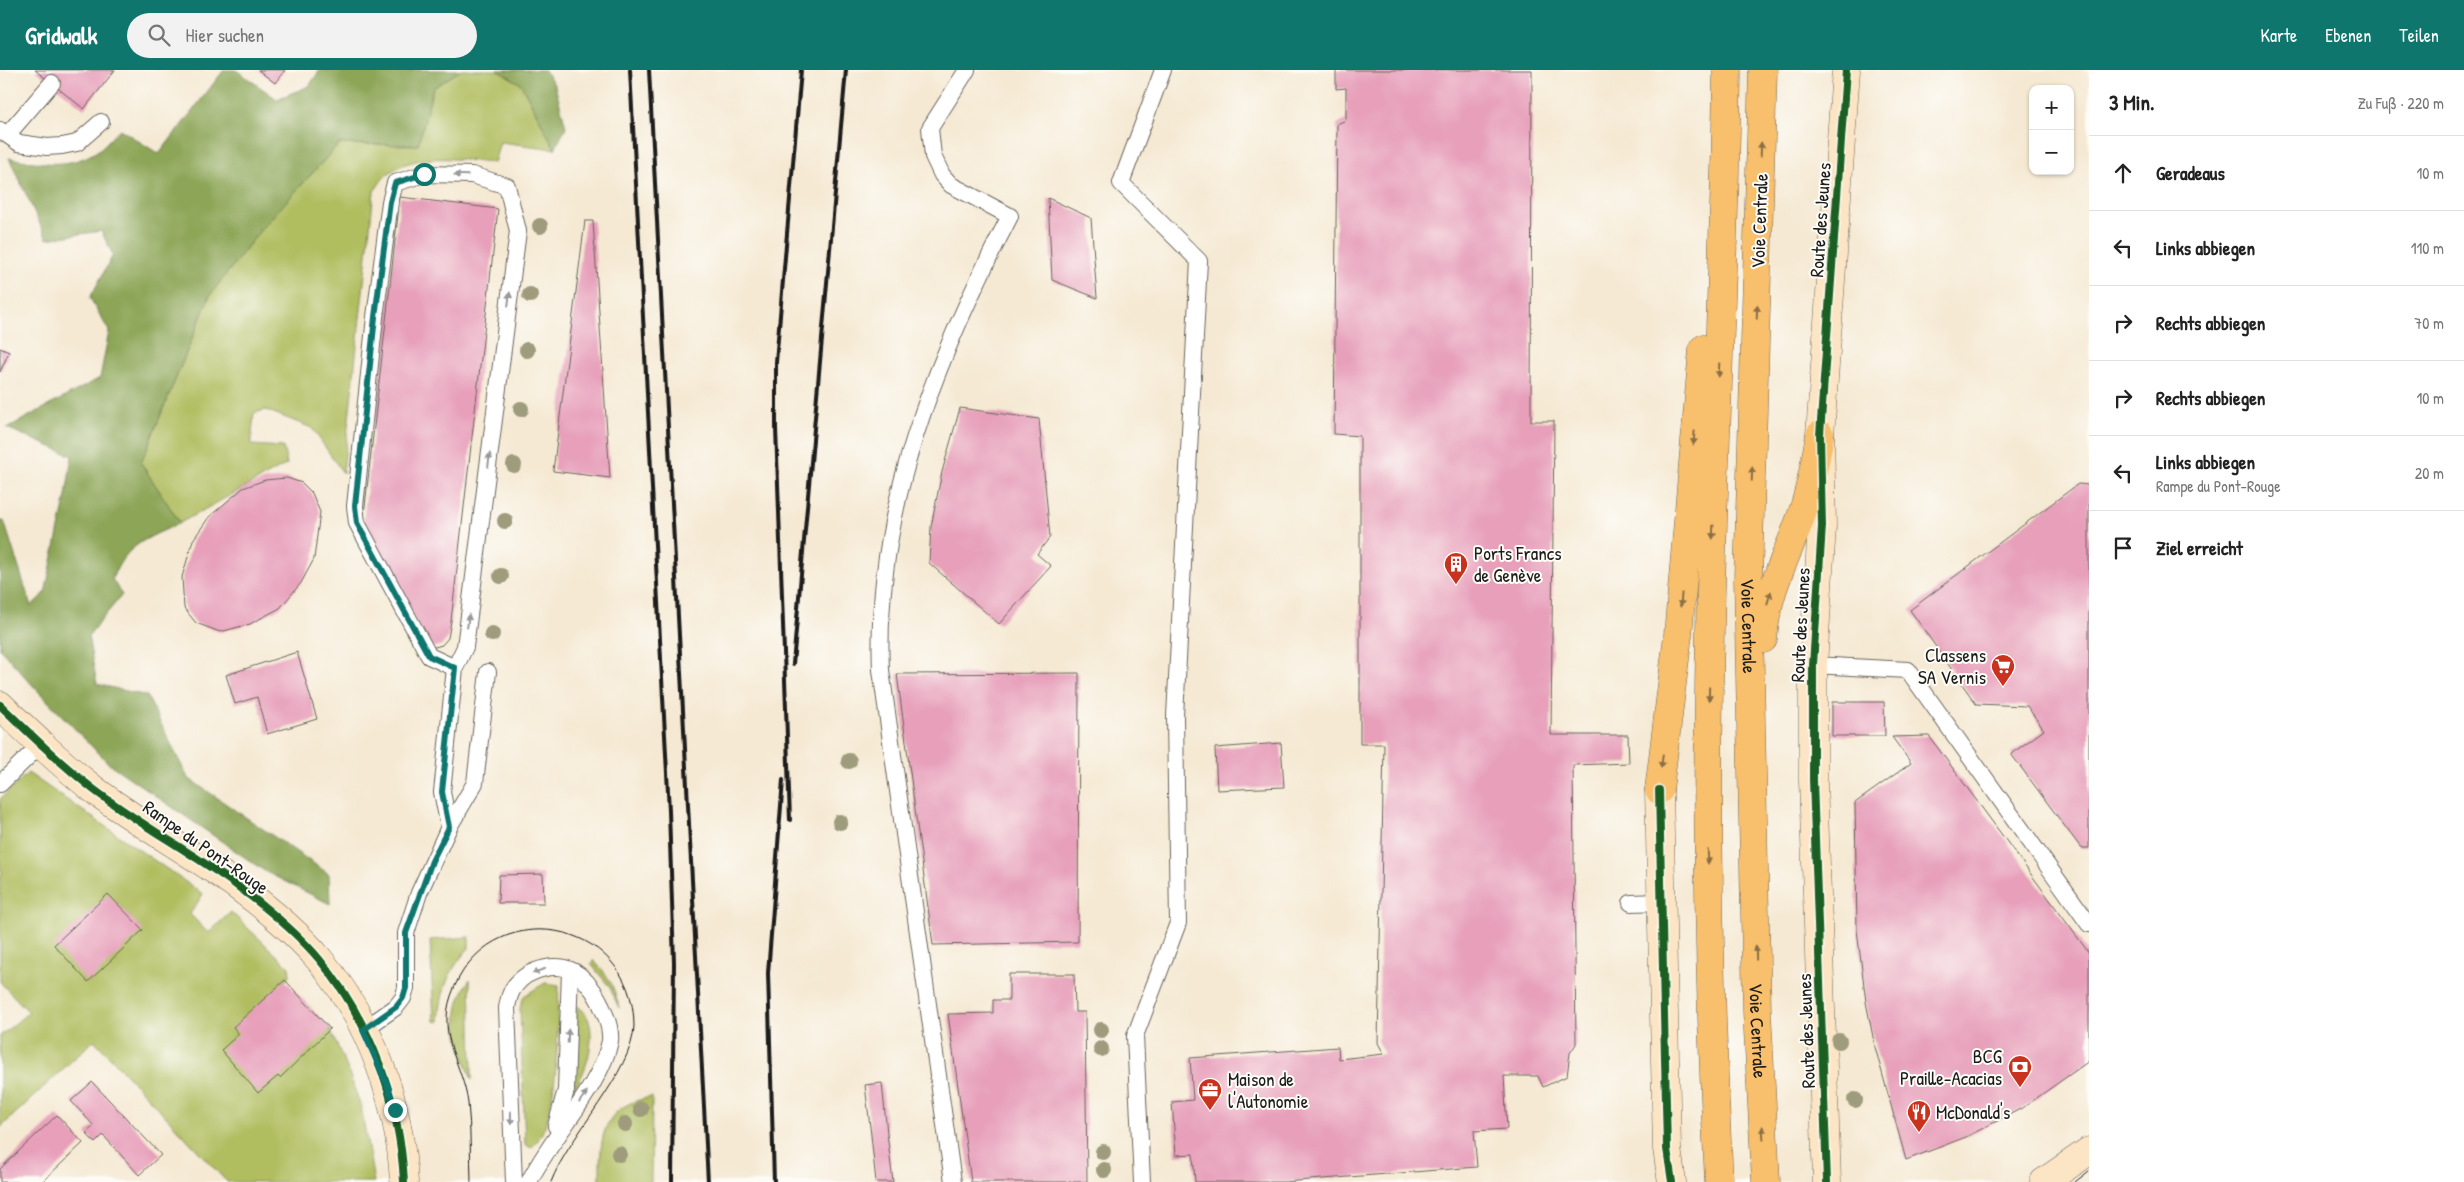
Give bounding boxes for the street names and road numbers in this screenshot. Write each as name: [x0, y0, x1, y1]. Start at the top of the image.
street label: Route des Jeunes: [1803, 162, 1837, 278]
street label: Voie Centrale: [1744, 173, 1774, 269]
street label: Route des Jeunes: [1784, 567, 1816, 683]
street label: Voie Centrale: [1735, 578, 1763, 674]
street label: Rampe du Pont-Rouge: [138, 794, 274, 900]
street label: Route des Jeunes: [1791, 973, 1821, 1089]
street label: Voie Centrale: [1743, 983, 1774, 1079]

